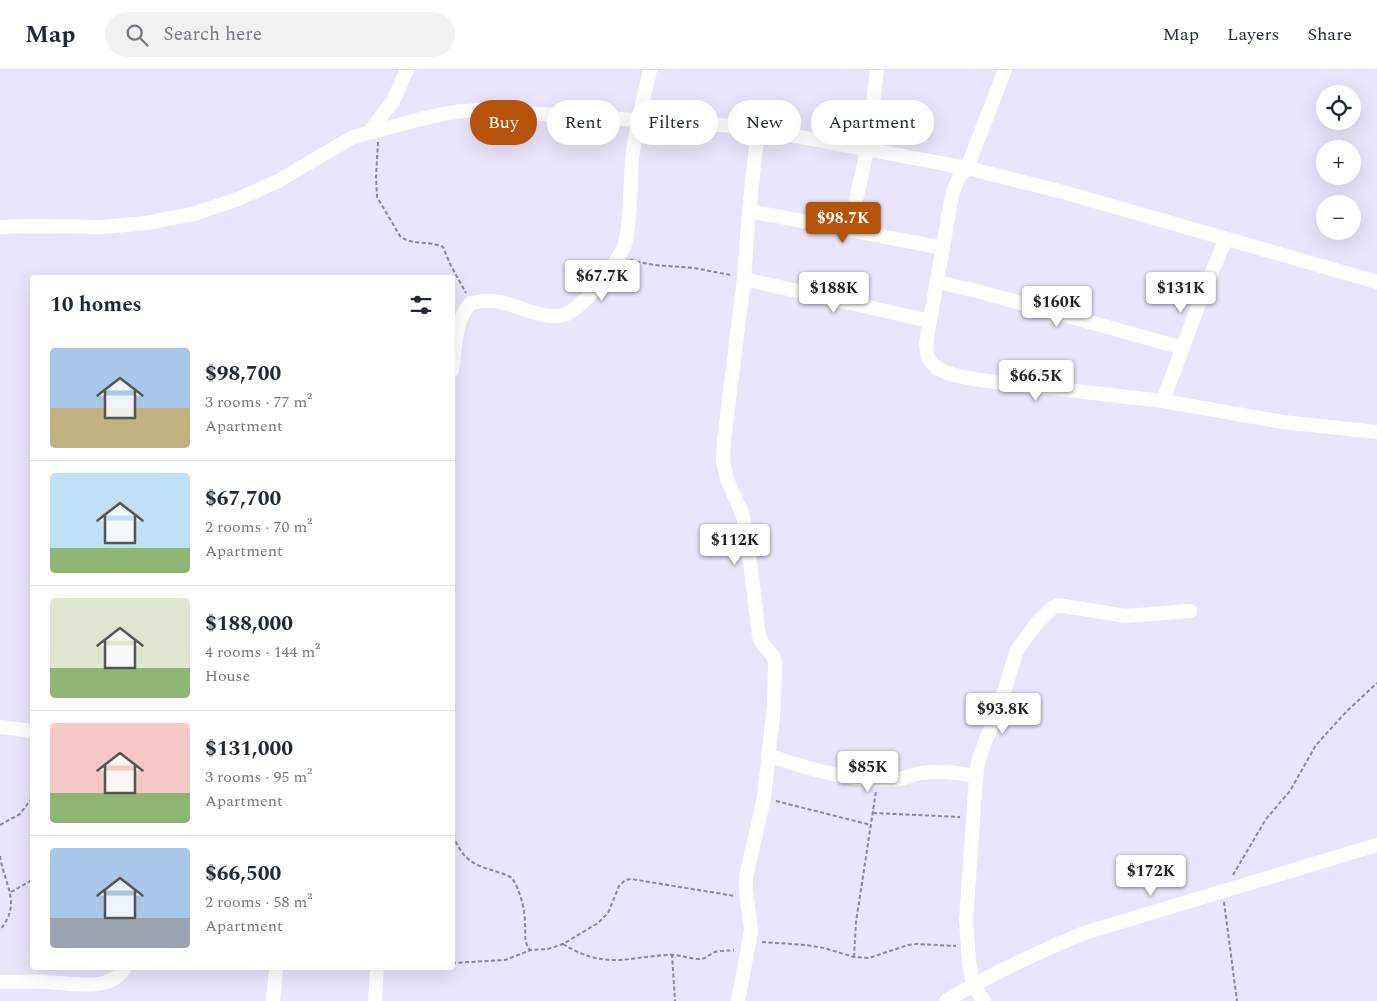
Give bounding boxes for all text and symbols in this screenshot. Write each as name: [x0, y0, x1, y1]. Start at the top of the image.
search box: [105, 12, 455, 57]
text: Map: [25, 17, 75, 53]
text: Search here: [163, 20, 262, 49]
icon: search: [123, 21, 151, 49]
text: Map: [1163, 21, 1199, 48]
text: Layers: [1227, 21, 1279, 48]
text: Share: [1307, 21, 1352, 48]
map controls: [1316, 85, 1361, 240]
button: locate: [1316, 85, 1361, 130]
chip: Buy: [470, 100, 537, 145]
chip: Rent: [547, 100, 620, 145]
chip: Filters: [630, 100, 718, 145]
chip: New: [728, 100, 801, 145]
chip: Apartment: [811, 100, 934, 145]
button: +: [1316, 140, 1361, 185]
button: −: [1316, 195, 1361, 240]
pin: $98.7K: [802, 202, 884, 244]
text: $98.7K: [817, 206, 869, 230]
pin: $67.7K: [561, 260, 643, 302]
text: $67.7K: [576, 264, 628, 288]
pin: $188K: [799, 272, 869, 314]
pin: $131K: [1146, 272, 1216, 314]
text: $188K: [810, 276, 858, 300]
text: $131K: [1157, 276, 1205, 300]
pin: $160K: [1022, 286, 1092, 328]
text: 10 homes: [50, 289, 142, 321]
text: $160K: [1033, 290, 1081, 314]
icon: filters: [407, 291, 435, 319]
text: $98,700: [205, 358, 281, 390]
pin: $66.5K: [995, 360, 1077, 402]
text: $66.5K: [1010, 364, 1062, 388]
icon: home: [90, 368, 150, 428]
text: 3 rooms · 77 m²: [205, 390, 312, 414]
text: Apartment: [205, 414, 283, 438]
text: $67,700: [205, 483, 281, 515]
icon: home: [90, 493, 150, 553]
text: 2 rooms · 70 m²: [205, 515, 312, 539]
pin: $112K: [700, 524, 770, 566]
text: $112K: [711, 528, 759, 552]
text: Apartment: [205, 539, 283, 563]
text: $188,000: [205, 608, 293, 640]
icon: home: [90, 618, 150, 678]
text: 4 rooms · 144 m²: [205, 640, 320, 664]
text: House: [205, 664, 250, 688]
pin: $93.8K: [962, 692, 1044, 735]
text: $93.8K: [977, 697, 1029, 721]
text: $131,000: [205, 733, 293, 765]
icon: home: [90, 743, 150, 803]
pin: $85K: [838, 750, 898, 793]
text: $85K: [848, 755, 888, 779]
text: 3 rooms · 95 m²: [205, 765, 312, 789]
text: Apartment: [205, 789, 283, 813]
pin: $172K: [1116, 854, 1186, 897]
text: $66,500: [205, 858, 281, 890]
text: $172K: [1127, 859, 1175, 883]
icon: home: [90, 868, 150, 928]
text: 2 rooms · 58 m²: [205, 890, 312, 914]
text: Apartment: [205, 914, 283, 938]

